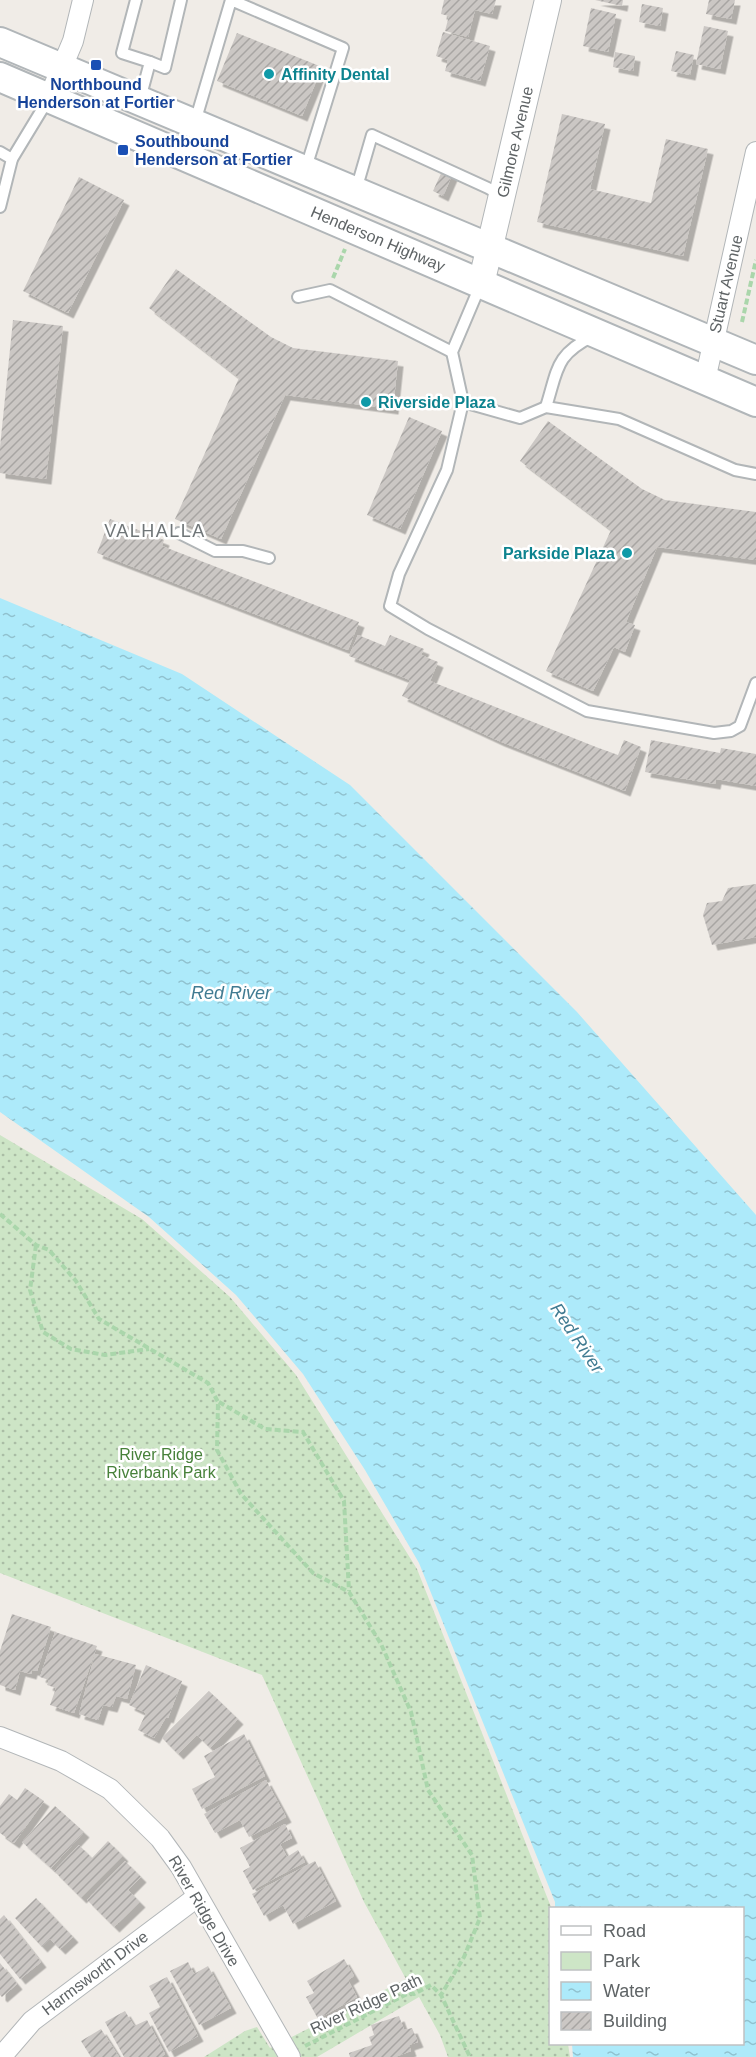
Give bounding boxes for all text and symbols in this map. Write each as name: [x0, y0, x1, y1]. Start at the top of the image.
marker: Northbound Henderson at Fortier: [89, 58, 103, 72]
place label: Affinity Dental: [281, 66, 389, 83]
marker: Affinity Dental: [262, 67, 276, 81]
place label: Northbound Henderson at Fortier: [17, 76, 175, 111]
street label: Gilmore Avenue: [494, 85, 536, 199]
place label: Southbound Henderson at Fortier: [135, 133, 292, 168]
marker: Southbound Henderson at Fortier: [116, 143, 130, 157]
street label: Henderson Highway: [308, 203, 448, 275]
street label: Stuart Avenue: [706, 233, 746, 335]
place label: Riverside Plaza: [378, 394, 496, 411]
marker: Riverside Plaza: [359, 395, 373, 409]
district label: VALHALLA: [104, 521, 206, 541]
place label: Parkside Plaza: [503, 545, 615, 562]
marker: Parkside Plaza: [620, 546, 634, 560]
water label: Red River: [191, 983, 272, 1003]
water label: Red River: [546, 1299, 608, 1378]
park label: River Ridge Riverbank Park: [106, 1446, 217, 1481]
street label: River Ridge Drive: [165, 1852, 243, 1970]
legend: [549, 1907, 744, 2045]
text: Road: [603, 1921, 646, 1941]
street label: Harmsworth Drive: [39, 1928, 151, 2018]
text: Park: [603, 1951, 641, 1971]
street label: River Ridge Path: [308, 1971, 424, 2037]
text: Water: [603, 1981, 650, 2001]
text: Building: [603, 2011, 667, 2031]

